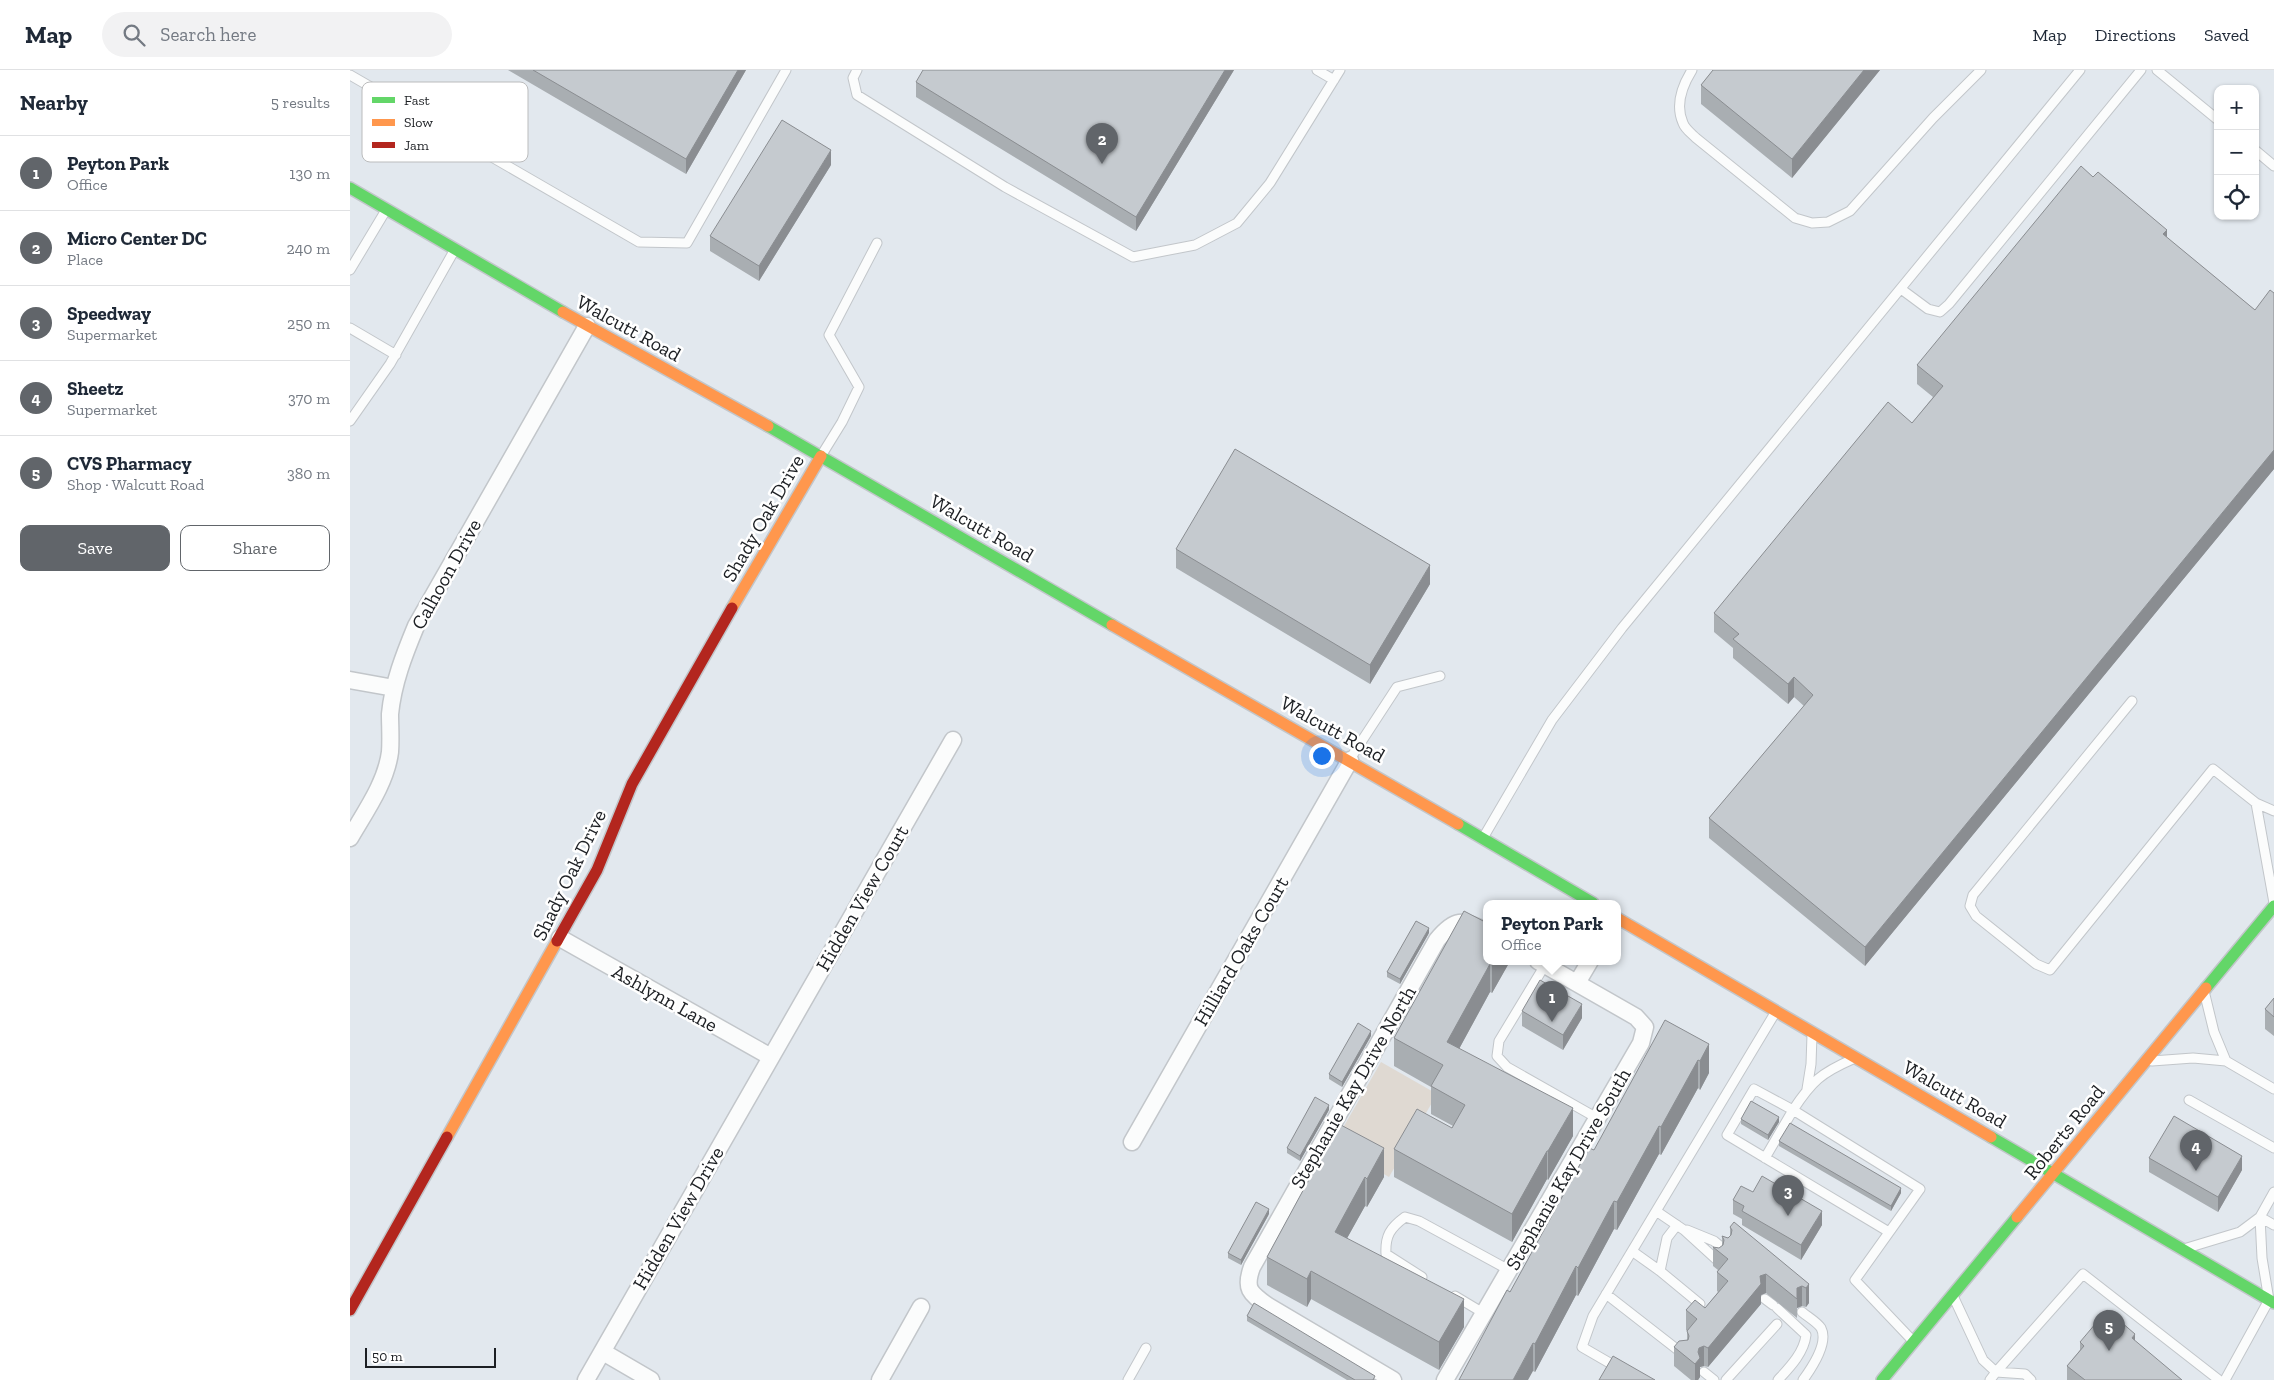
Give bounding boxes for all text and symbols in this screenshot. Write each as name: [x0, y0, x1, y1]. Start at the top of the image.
search box: [102, 12, 452, 57]
text: Map: [25, 20, 72, 49]
icon: search: [120, 21, 148, 49]
text: Search here: [160, 23, 257, 46]
text: Map: [2032, 24, 2067, 46]
text: Directions: [2095, 24, 2176, 46]
text: Saved: [2204, 24, 2249, 46]
legend: [362, 82, 528, 162]
map controls: [2214, 85, 2259, 220]
button: +: [2214, 85, 2259, 130]
text: Nearby: [20, 90, 88, 115]
text: Fast: [404, 92, 431, 109]
text: 5 results: [271, 93, 330, 112]
text: Slow: [404, 114, 433, 131]
pin: 2: [1086, 123, 1118, 164]
button: −: [2214, 130, 2259, 175]
text: Jam: [404, 137, 429, 154]
text: Peyton Park: [67, 152, 169, 175]
text: 1: [33, 164, 39, 183]
text: 130 m: [289, 164, 330, 183]
text: Office: [67, 175, 107, 194]
button: locate: [2214, 175, 2259, 220]
text: Micro Center DC: [67, 227, 207, 250]
text: 2: [32, 239, 40, 258]
text: 240 m: [286, 239, 330, 258]
text: Place: [67, 250, 103, 269]
street label: Walcutt Road: [573, 289, 685, 367]
text: Speedway: [67, 302, 151, 325]
text: 3: [32, 314, 40, 333]
text: 250 m: [287, 314, 330, 333]
text: Supermarket: [67, 325, 157, 344]
text: Sheetz: [67, 377, 124, 400]
text: 4: [31, 389, 41, 408]
text: 370 m: [288, 389, 330, 408]
text: Supermarket: [67, 400, 157, 419]
street label: Shady Oak Drive: [717, 450, 809, 586]
text: CVS Pharmacy: [67, 452, 192, 475]
text: 5: [32, 464, 40, 483]
text: 380 m: [287, 464, 330, 483]
text: Shop · Walcutt Road: [67, 475, 204, 494]
street label: Walcutt Road: [926, 489, 1038, 567]
street label: Calhoon Drive: [406, 515, 486, 633]
button: Save: [20, 525, 170, 571]
button: Share: [180, 525, 330, 571]
street label: Walcutt Road: [1277, 690, 1389, 768]
your location: [1309, 743, 1335, 769]
street label: Shady Oak Drive: [527, 806, 611, 944]
street label: Hidden View Court: [811, 820, 914, 975]
street label: Hilliard Oaks Court: [1188, 872, 1294, 1030]
popup: [1483, 900, 1621, 965]
text: Peyton Park: [1501, 912, 1603, 935]
text: Office: [1501, 935, 1541, 954]
street label: Ashlynn Lane: [608, 959, 722, 1037]
street label: Stephanie Kay Drive North: [1285, 981, 1421, 1193]
pin: 1: [1536, 981, 1568, 1022]
street label: Walcutt Road: [1899, 1055, 2011, 1133]
street label: Stephanie Kay Drive South: [1500, 1063, 1636, 1274]
street label: Roberts Road: [2019, 1080, 2109, 1184]
pin: 4: [2180, 1130, 2212, 1171]
street label: Hidden View Drive: [627, 1142, 729, 1294]
pin: 3: [1772, 1175, 1804, 1216]
pin: 5: [2093, 1310, 2125, 1351]
scale bar: [365, 1345, 496, 1368]
text: 50 m: [372, 1348, 403, 1365]

